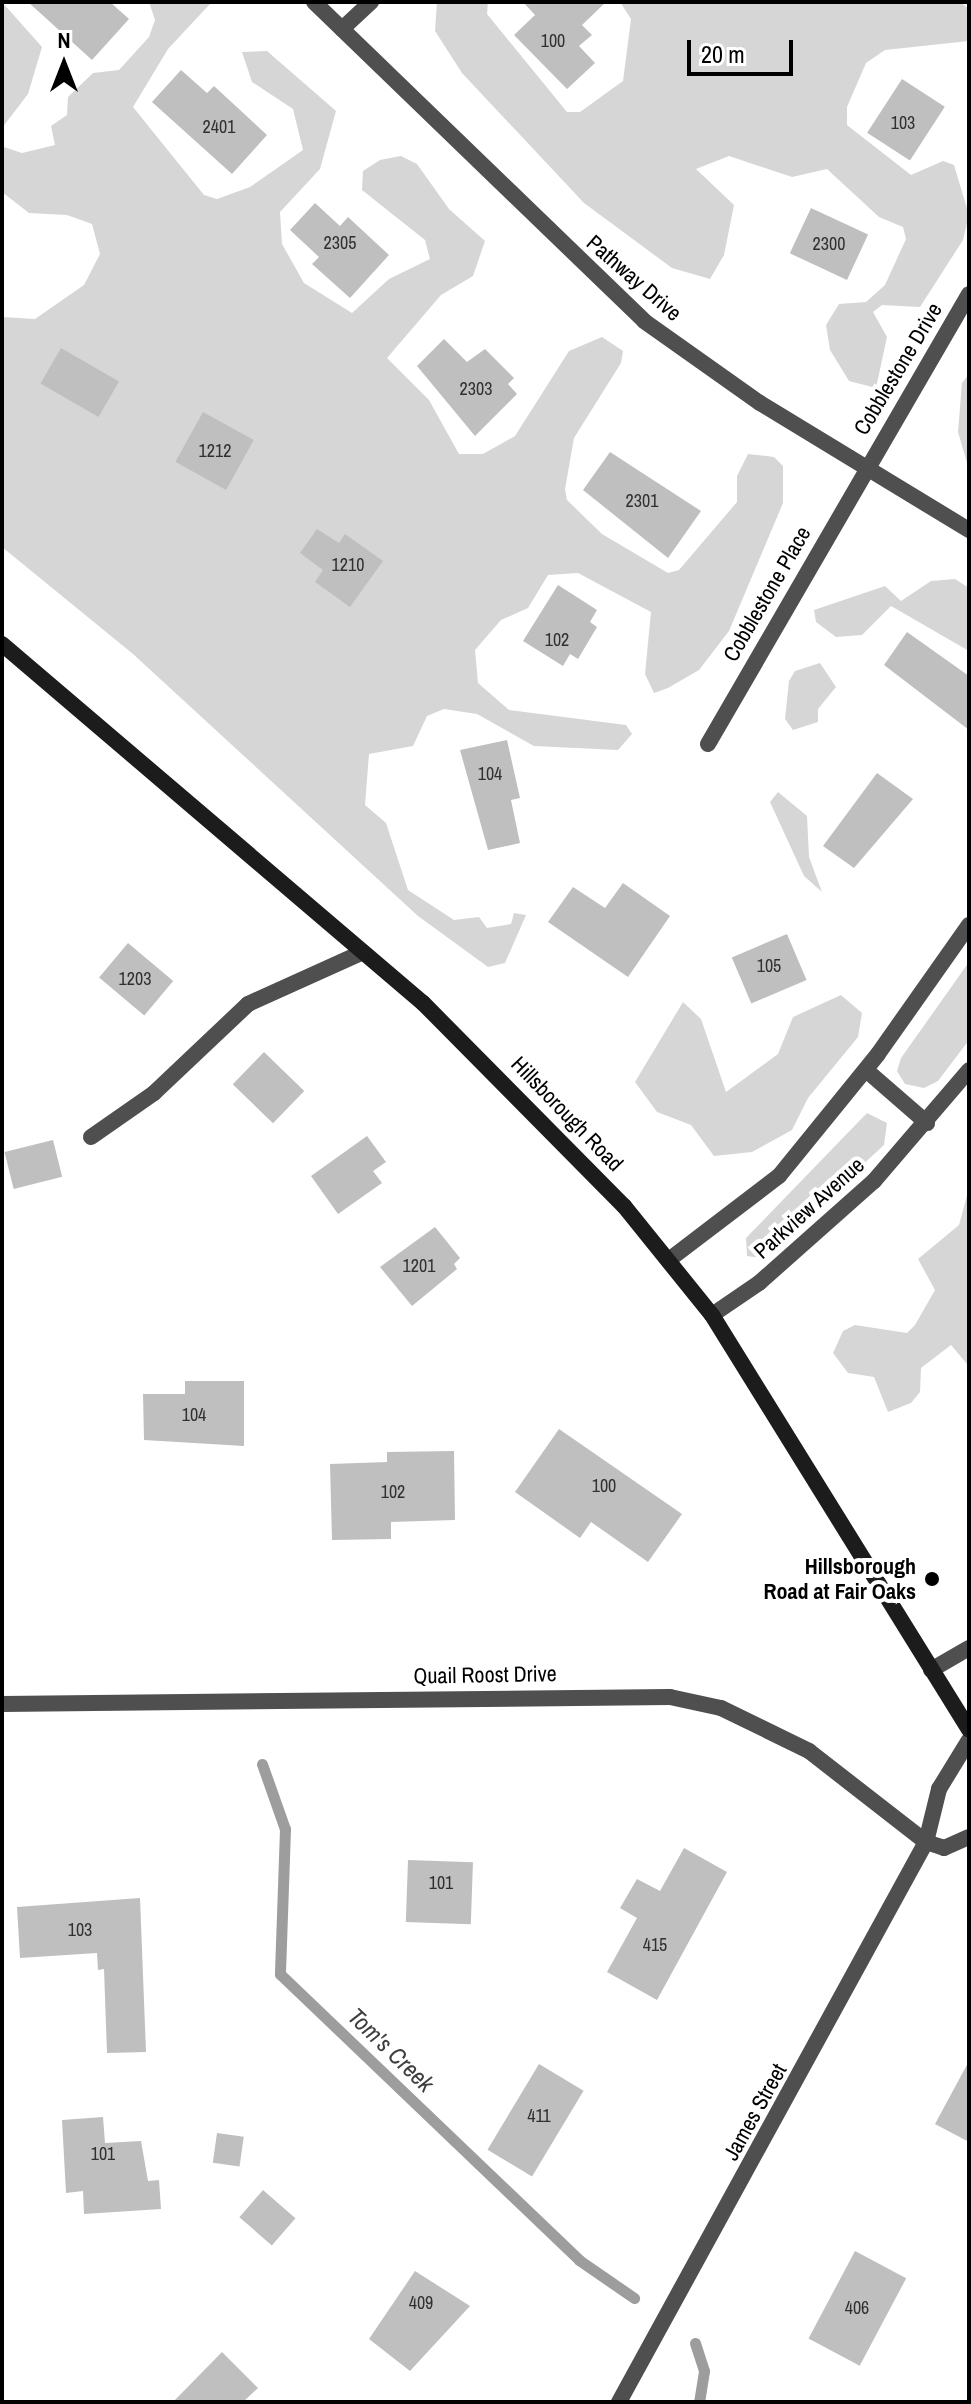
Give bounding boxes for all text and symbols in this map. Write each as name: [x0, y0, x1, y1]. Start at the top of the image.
north arrow: [24, 24, 104, 104]
scale bar: [691, 24, 797, 74]
text: N: [57, 25, 71, 55]
house number: 100: [541, 30, 565, 52]
text: 20 m: [701, 38, 745, 70]
house number: 103: [891, 112, 915, 134]
house number: 2401: [203, 116, 235, 138]
street label: Pathway Drive: [581, 230, 687, 326]
house number: 2305: [324, 232, 356, 254]
house number: 2300: [813, 233, 845, 255]
street label: Cobblestone Drive: [848, 298, 948, 440]
house number: 2303: [460, 378, 492, 400]
house number: 1212: [199, 440, 231, 462]
house number: 2301: [626, 490, 658, 512]
street label: Cobblestone Place: [718, 522, 816, 666]
house number: 1210: [332, 554, 364, 576]
house number: 102: [545, 629, 569, 651]
house number: 104: [478, 763, 502, 785]
house number: 105: [757, 955, 781, 977]
house number: 1203: [119, 968, 151, 990]
street label: Hillsborough Road: [506, 1051, 628, 1177]
street label: Parkview Avenue: [748, 1151, 870, 1265]
house number: 1201: [403, 1255, 435, 1277]
house number: 104: [182, 1404, 206, 1426]
house number: 100: [592, 1475, 616, 1497]
house number: 102: [381, 1481, 405, 1503]
place label: Hillsborough Road at Fair Oaks: [763, 1553, 916, 1604]
marker: Hillsborough Road at Fair Oaks: [923, 1570, 941, 1588]
street label: Quail Roost Drive: [413, 1661, 557, 1689]
house number: 101: [429, 1872, 453, 1894]
house number: 103: [68, 1919, 92, 1941]
house number: 415: [643, 1934, 667, 1956]
water label: Tom's Creek: [342, 2002, 440, 2098]
street label: James Street: [718, 2059, 792, 2165]
house number: 411: [527, 2105, 551, 2127]
house number: 101: [91, 2143, 115, 2165]
house number: 409: [409, 2292, 433, 2314]
house number: 406: [845, 2297, 869, 2319]

